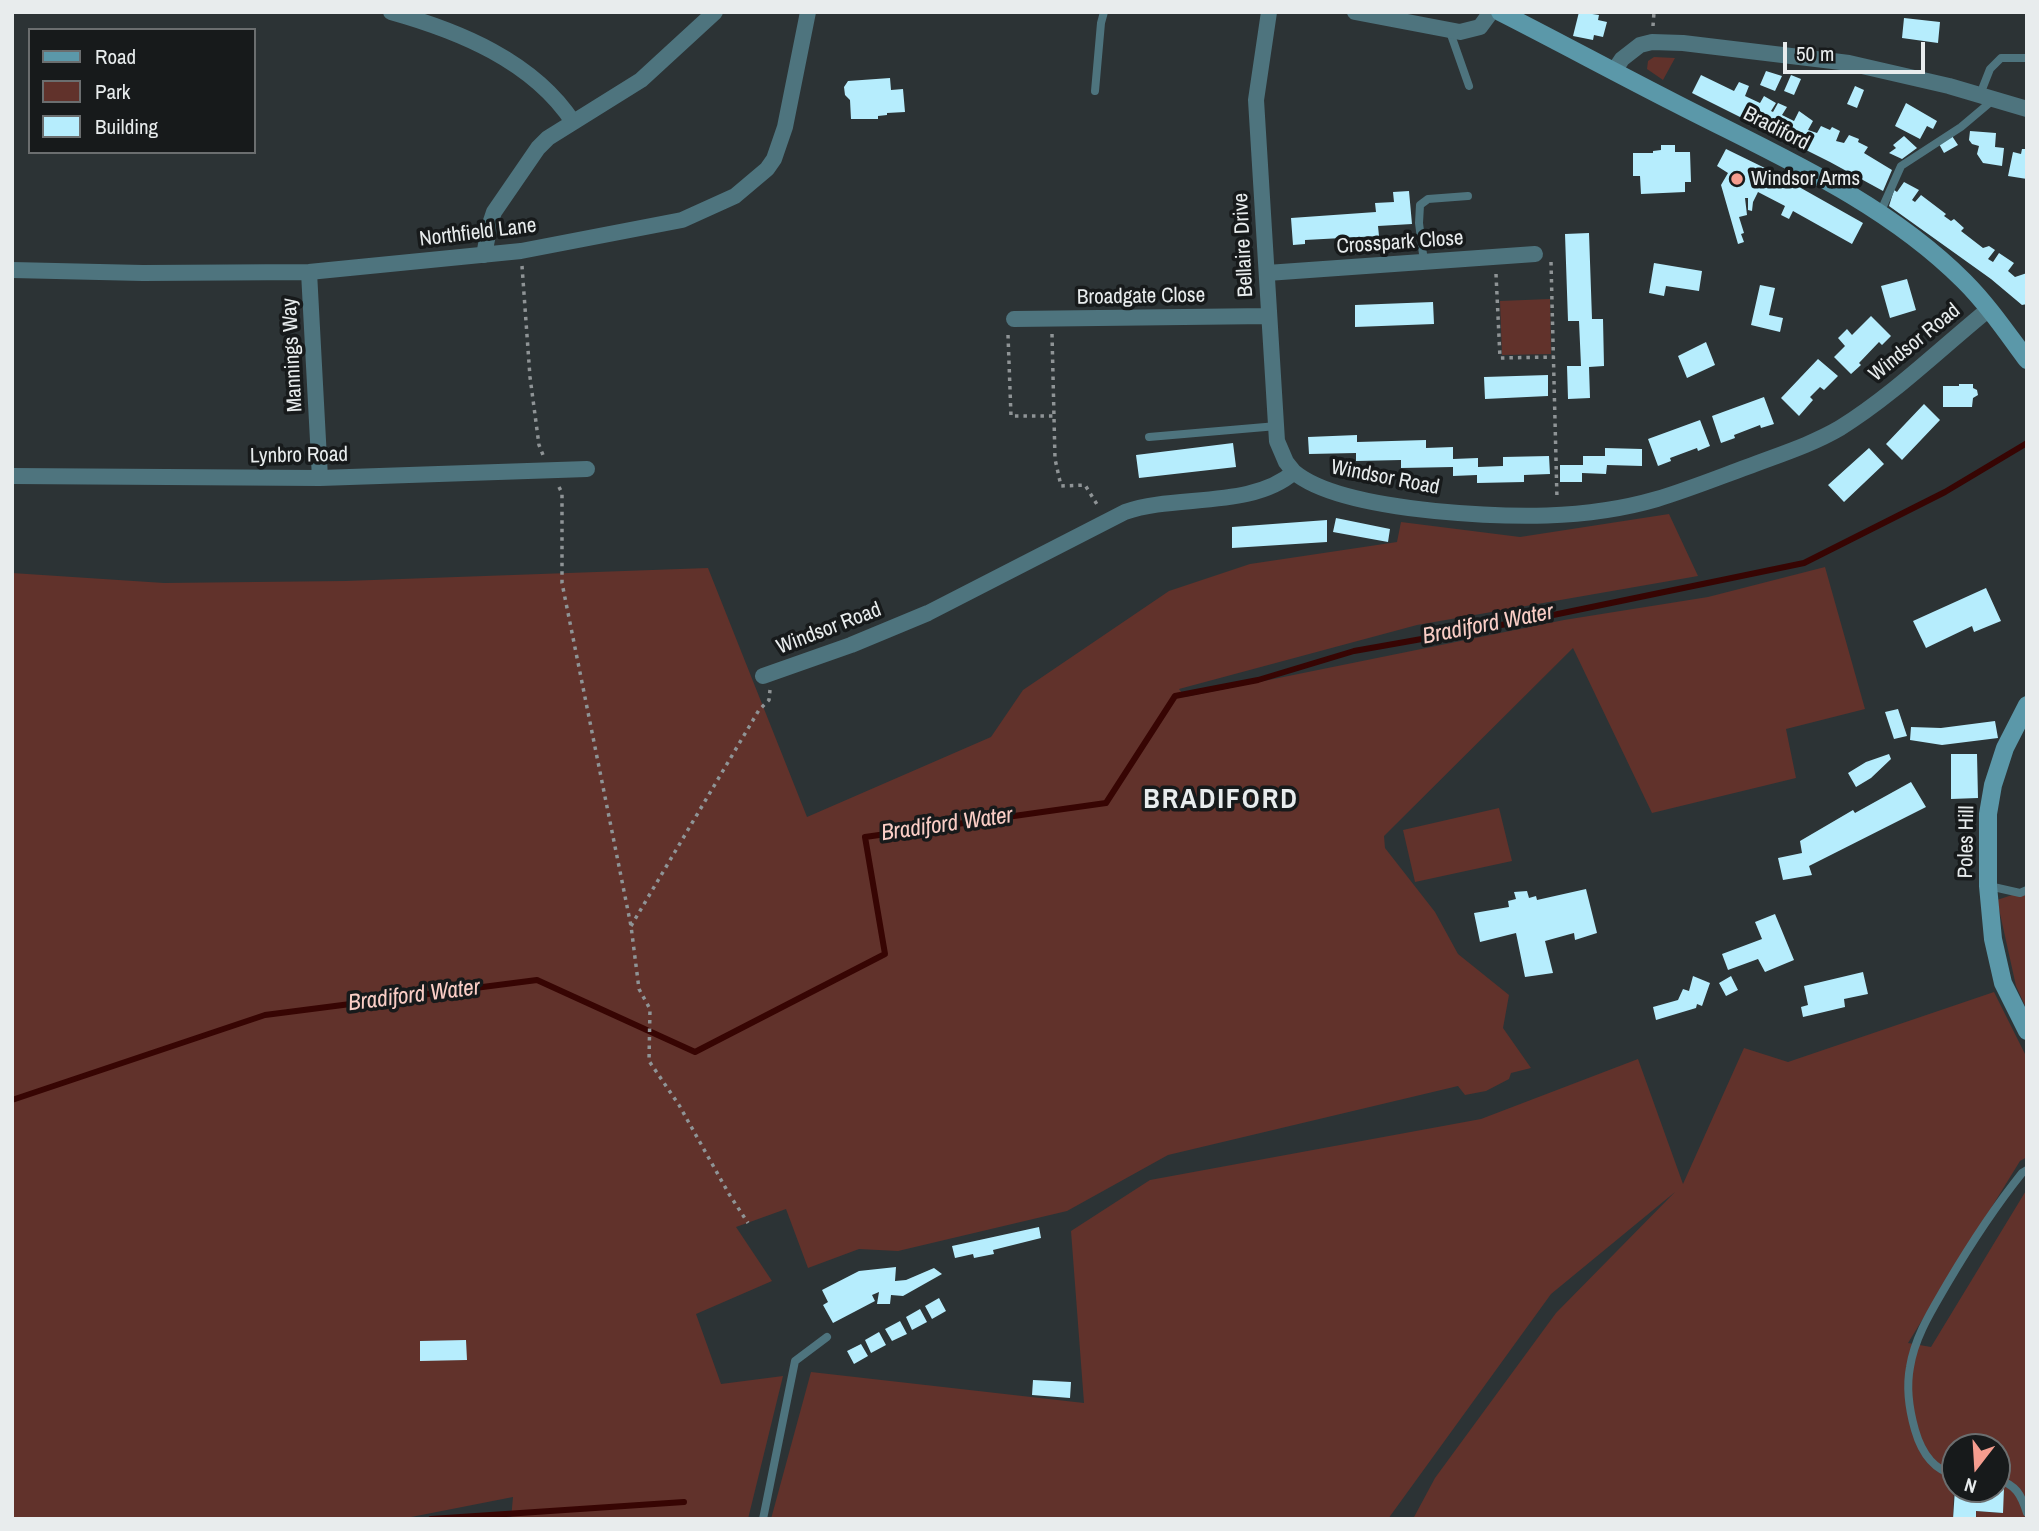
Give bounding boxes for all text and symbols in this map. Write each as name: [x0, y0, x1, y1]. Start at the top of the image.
legend: [28, 28, 256, 154]
scale bar: [1787, 28, 1929, 72]
text: 50 m: [1796, 39, 1834, 68]
text: Road: [95, 42, 136, 71]
text: Park: [95, 77, 130, 106]
street label: Bradiford: [1739, 102, 1813, 156]
text: Building: [95, 112, 158, 141]
place label: Windsor Arms: [1751, 166, 1860, 192]
marker: Windsor Arms: [1729, 171, 1745, 187]
street label: Bellaire Drive: [1229, 192, 1259, 298]
street label: Northfield Lane: [418, 213, 538, 253]
street label: Crosspark Close: [1336, 226, 1464, 260]
street label: Broadgate Close: [1077, 283, 1205, 311]
street label: Mannings Way: [277, 297, 309, 413]
street label: Windsor Road: [1864, 299, 1966, 387]
street label: Lynbro Road: [250, 443, 348, 469]
street label: Windsor Road: [1329, 455, 1441, 501]
street label: Windsor Road: [773, 598, 885, 660]
water label: Bradiford Water: [1420, 599, 1556, 651]
district label: BRADIFORD: [1144, 783, 1298, 817]
water label: Bradiford Water: [879, 802, 1015, 848]
street label: Poles Hill: [1954, 805, 1980, 879]
water label: Bradiford Water: [346, 974, 482, 1018]
north arrow: [1941, 1433, 2011, 1503]
text: N: [1961, 1472, 1980, 1500]

